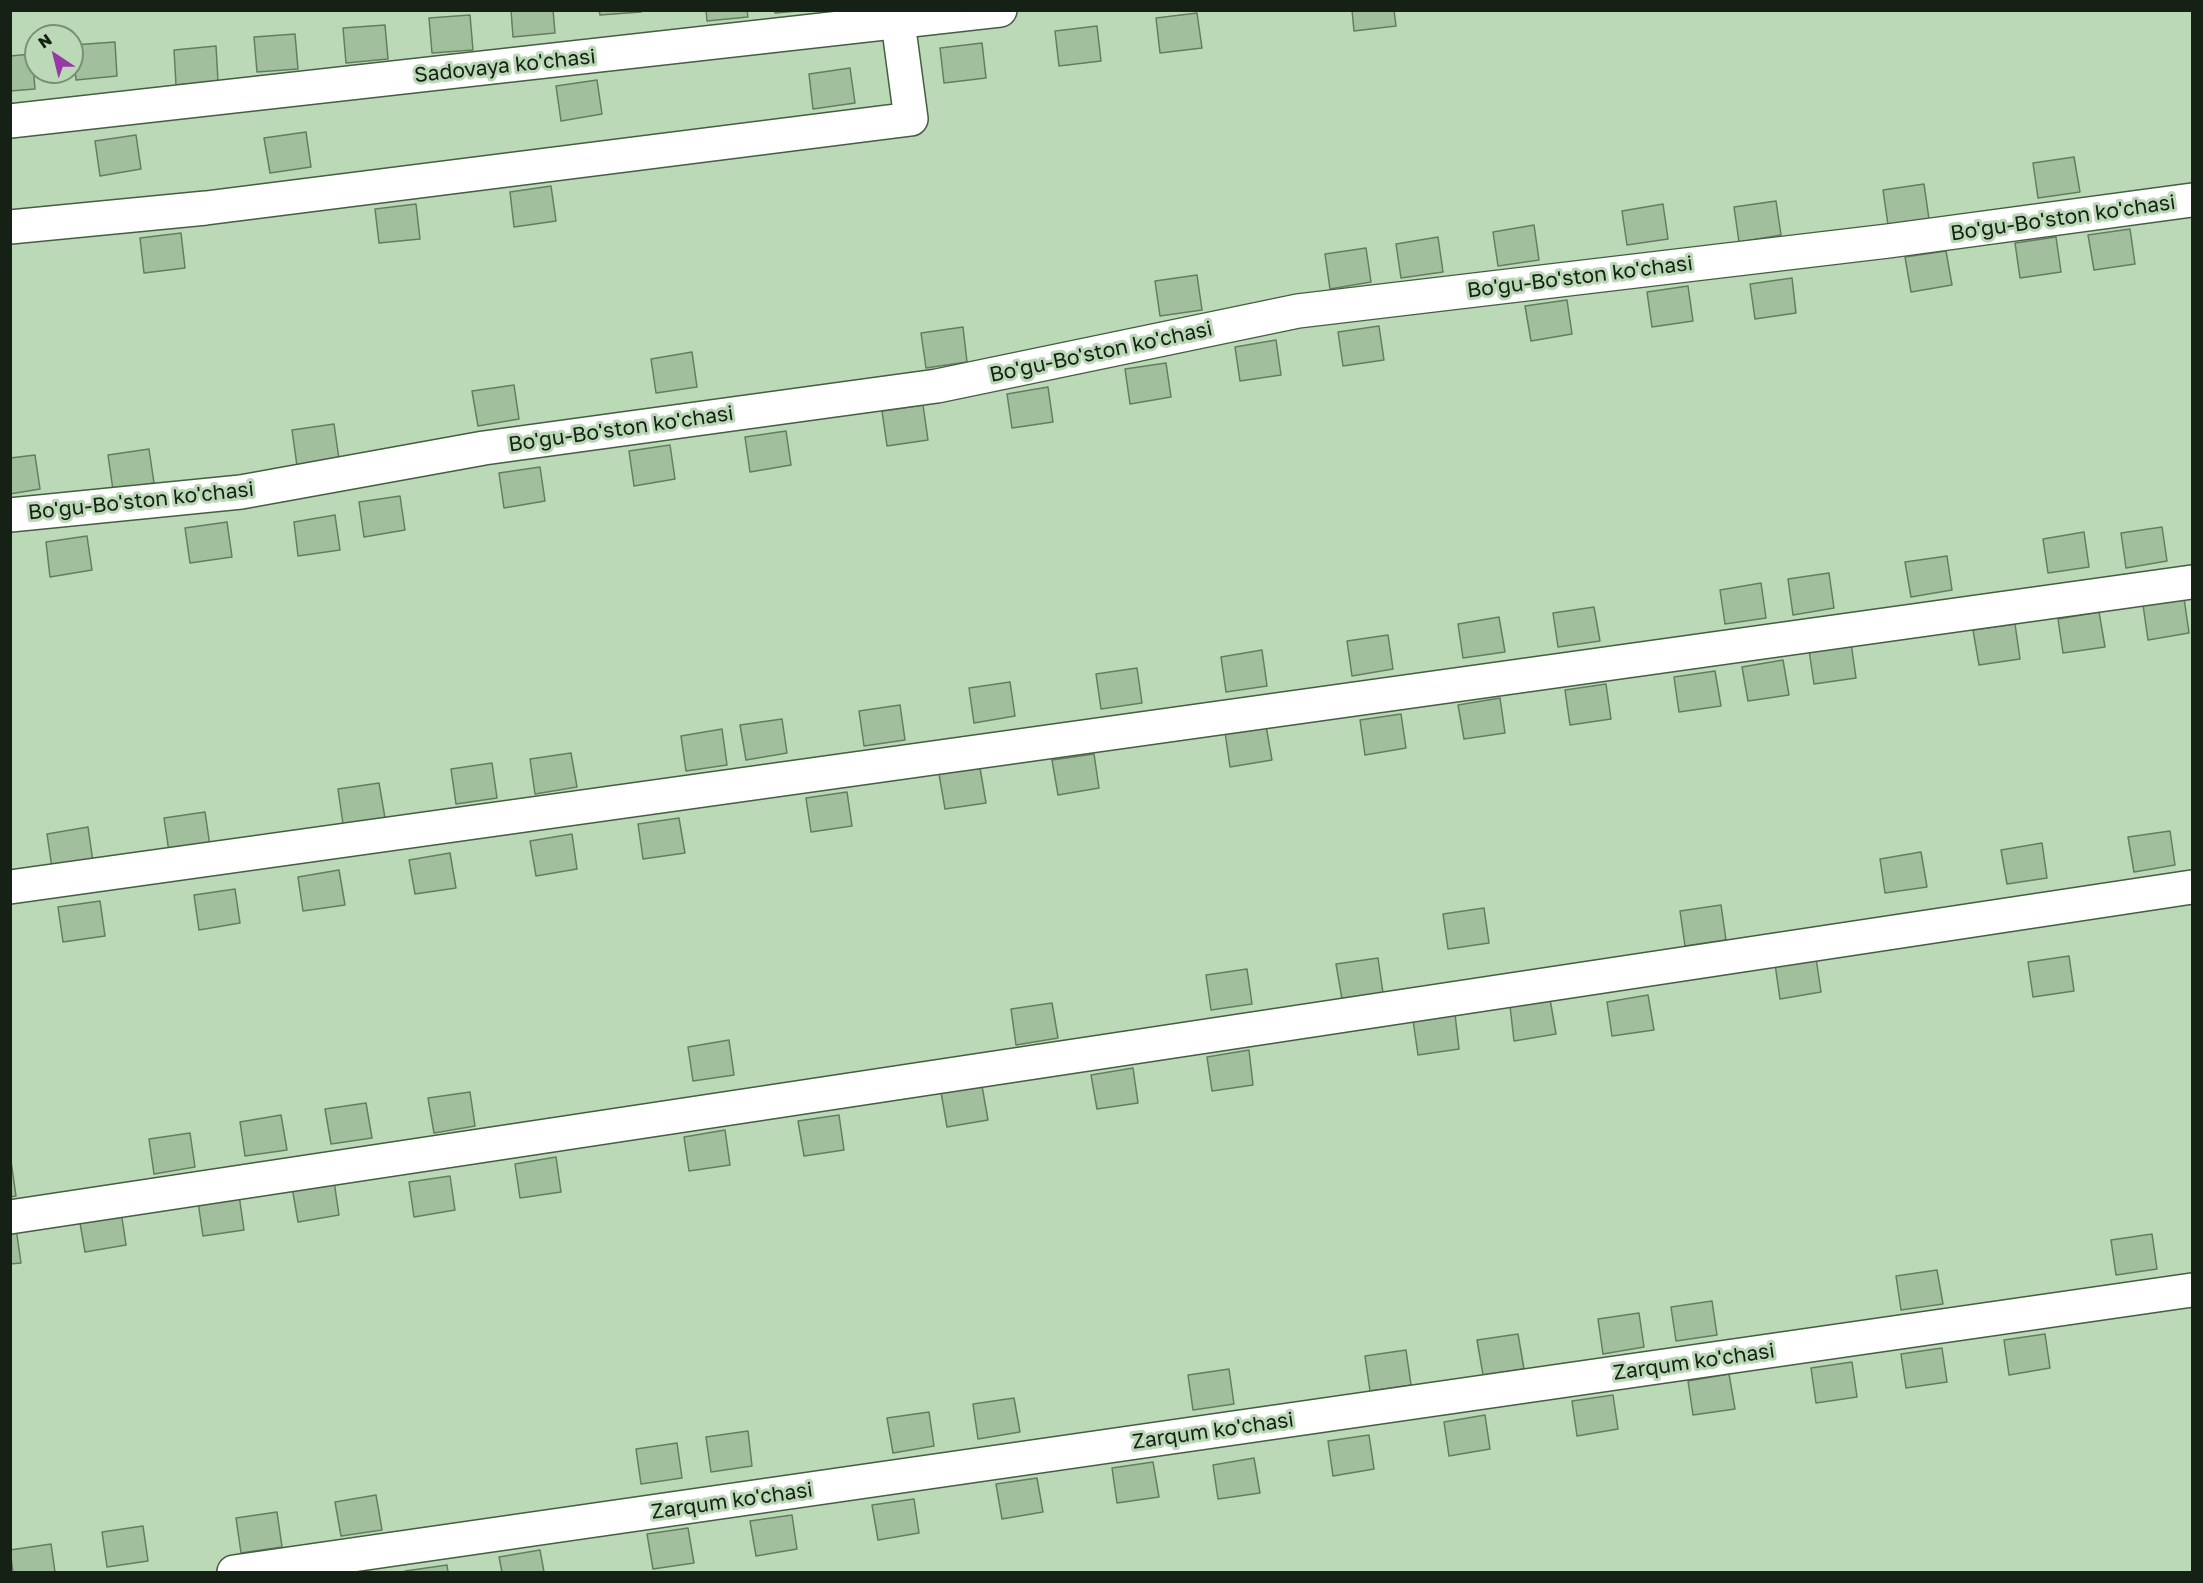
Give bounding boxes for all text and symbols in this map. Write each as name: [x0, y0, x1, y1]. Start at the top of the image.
north arrow: [24, 24, 84, 84]
text: N: [34, 29, 56, 53]
street label: Sadovaya ko'chasi: [413, 44, 597, 88]
street label: Bo'gu-Bo'ston ko'chasi: [1949, 190, 2177, 246]
street label: Bo'gu-Bo'ston ko'chasi: [1466, 251, 1694, 303]
street label: Bo'gu-Bo'ston ko'chasi: [987, 316, 1215, 388]
street label: Bo'gu-Bo'ston ko'chasi: [507, 401, 735, 457]
street label: Bo'gu-Bo'ston ko'chasi: [27, 477, 255, 525]
street label: Zarqum ko'chasi: [1611, 1338, 1777, 1386]
street label: Zarqum ko'chasi: [1130, 1407, 1296, 1455]
street label: Zarqum ko'chasi: [649, 1477, 815, 1525]

